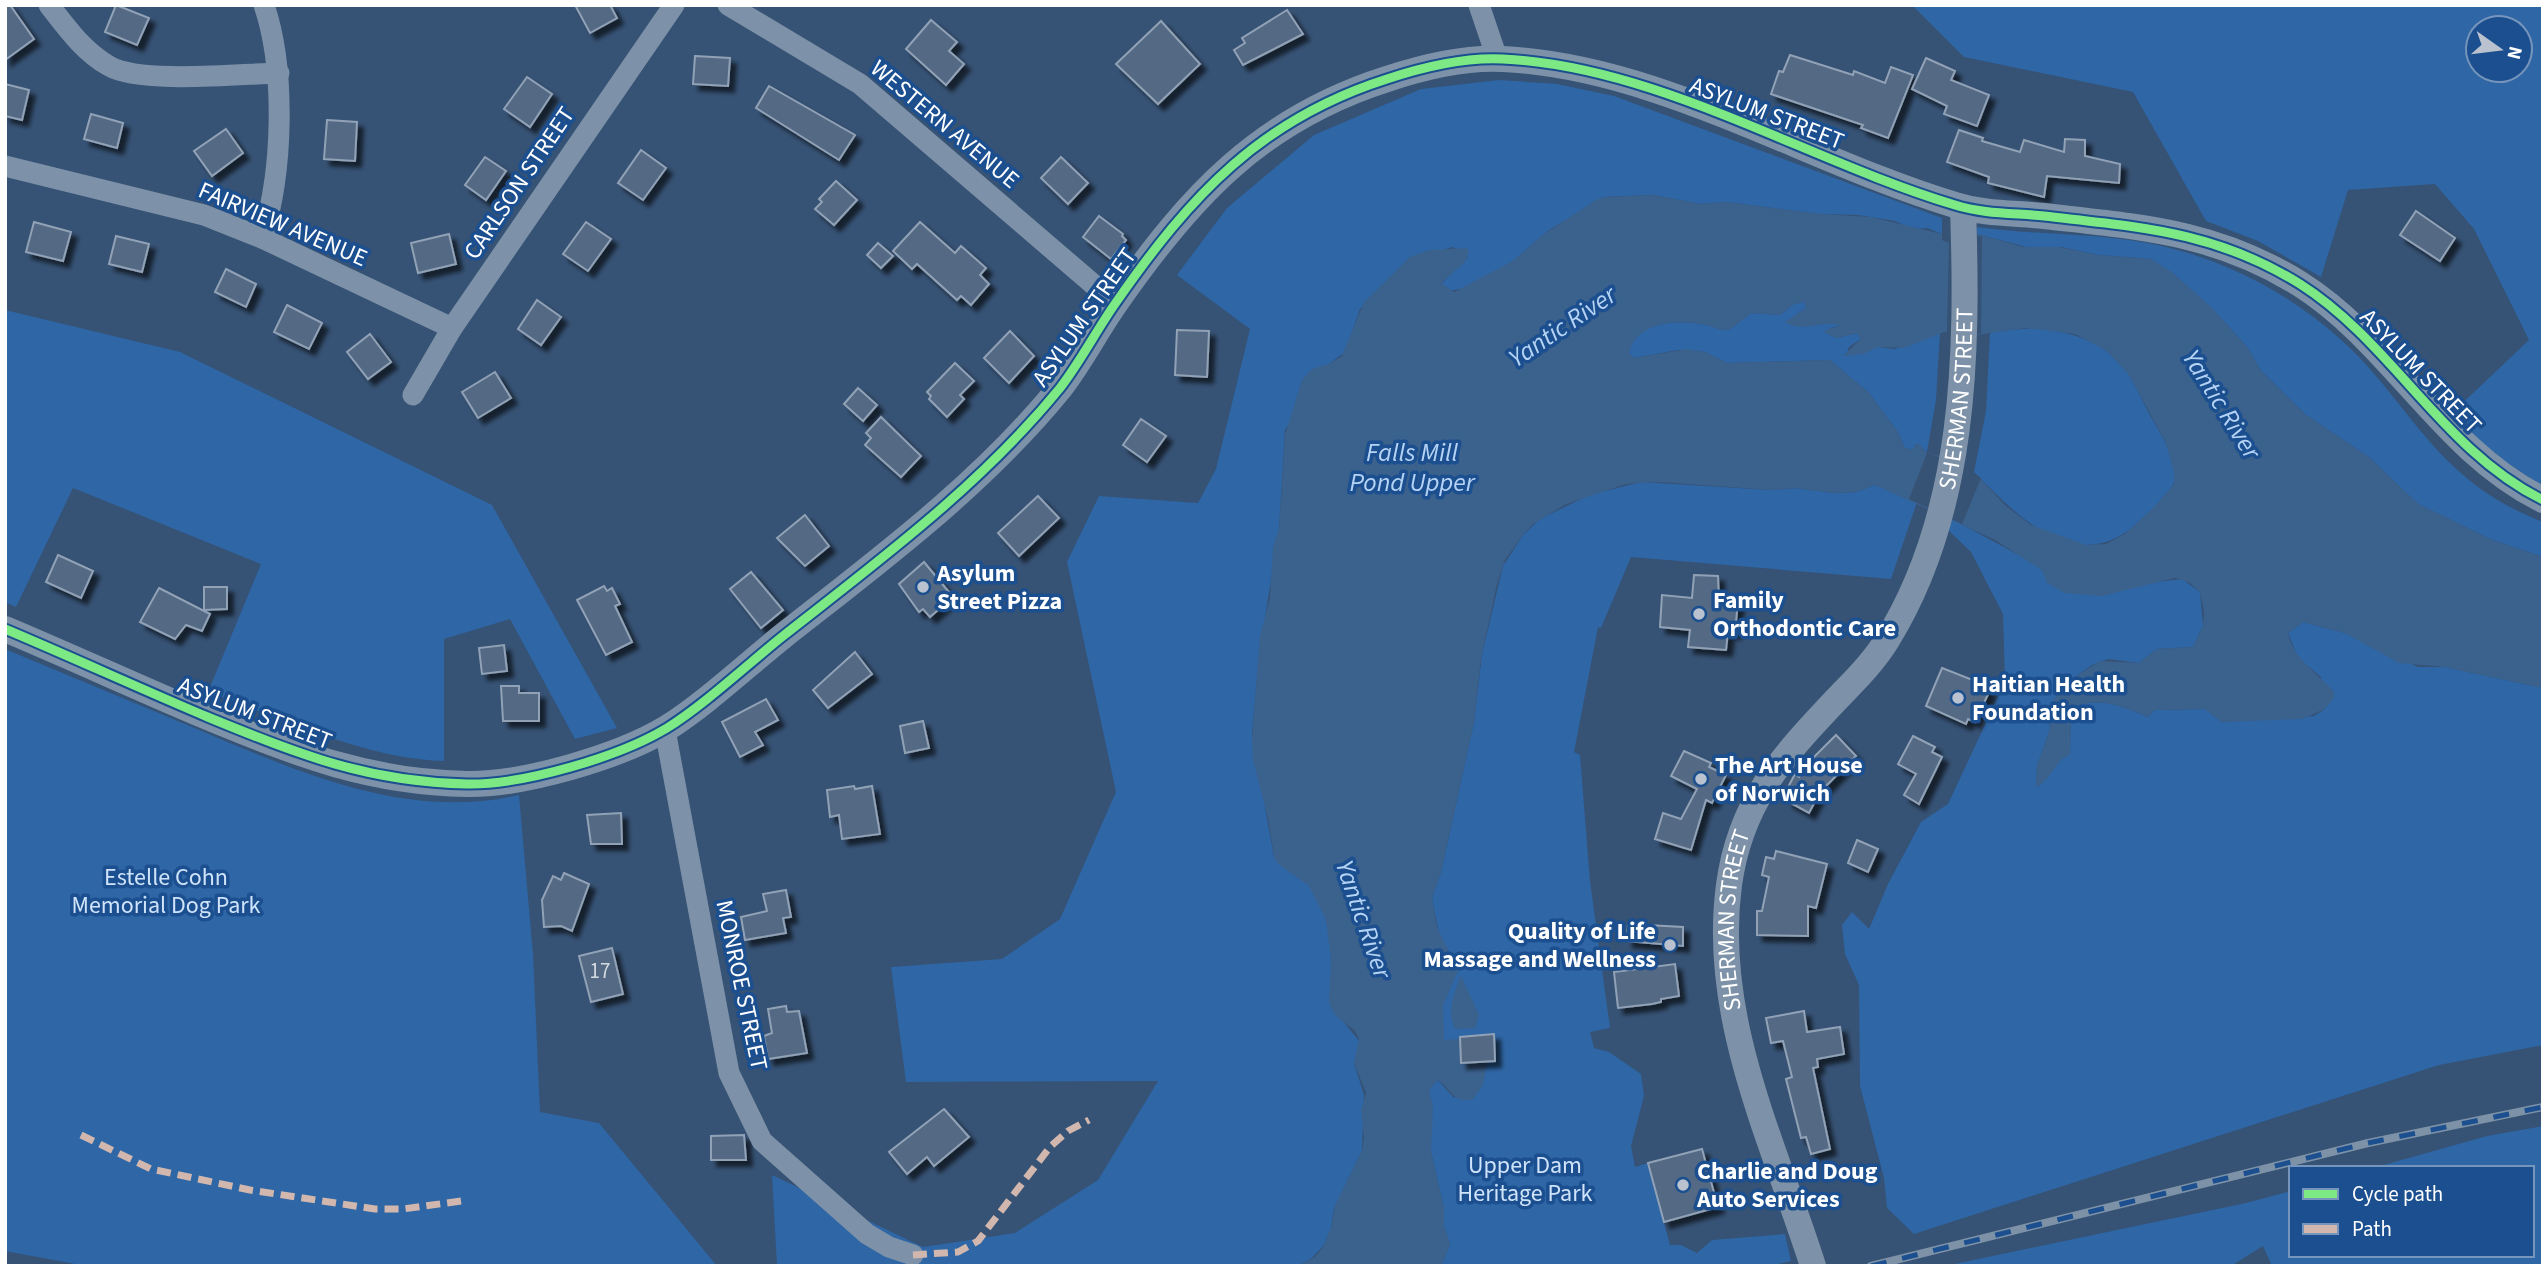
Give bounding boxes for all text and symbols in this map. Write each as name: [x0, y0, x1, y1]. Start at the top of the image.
north arrow: [2464, 14, 2534, 84]
text: N: [2499, 43, 2529, 62]
street label: WESTERN AVENUE: [863, 52, 1027, 197]
street label: ASYLUM STREET: [1685, 68, 1849, 159]
street label: CARLSON STREET: [455, 100, 584, 267]
street label: FAIRVIEW AVENUE: [193, 173, 373, 276]
street label: ASYLUM STREET: [1023, 241, 1145, 394]
water label: Yantic River: [1501, 276, 1625, 376]
street label: ASYLUM STREET: [2352, 301, 2490, 442]
street label: SHERMAN STREET: [1930, 307, 1983, 493]
water label: Yantic River: [2173, 342, 2271, 467]
water label: Falls Mill Pond Upper: [1349, 434, 1476, 501]
place label: Asylum Street Pizza: [936, 556, 1062, 619]
marker: Asylum Street Pizza: [915, 579, 931, 595]
place label: Family Orthodontic Care: [1713, 583, 1896, 646]
marker: Family Orthodontic Care: [1691, 606, 1707, 622]
place label: Haitian Health Foundation: [1972, 667, 2125, 730]
street label: ASYLUM STREET: [173, 668, 337, 759]
marker: Haitian Health Foundation: [1950, 690, 1966, 706]
place label: The Art House of Norwich: [1715, 748, 1863, 811]
marker: The Art House of Norwich: [1693, 771, 1709, 787]
street label: SHERMAN STREET: [1709, 825, 1759, 1014]
water label: Yantic River: [1326, 855, 1401, 985]
park label: Estelle Cohn Memorial Dog Park: [71, 860, 261, 923]
street label: MONROE STREET: [706, 897, 777, 1073]
place label: Quality of Life Massage and Wellness: [1424, 914, 1656, 977]
marker: Quality of Life Massage and Wellness: [1662, 937, 1678, 953]
house number: 17: [590, 956, 610, 986]
park label: Upper Dam Heritage Park: [1458, 1148, 1593, 1211]
place label: Charlie and Doug Auto Services: [1696, 1154, 1878, 1217]
legend: [2289, 1166, 2534, 1257]
marker: Charlie and Doug Auto Services: [1675, 1177, 1691, 1193]
text: Cycle path: [2352, 1179, 2443, 1209]
text: Path: [2352, 1214, 2392, 1244]

